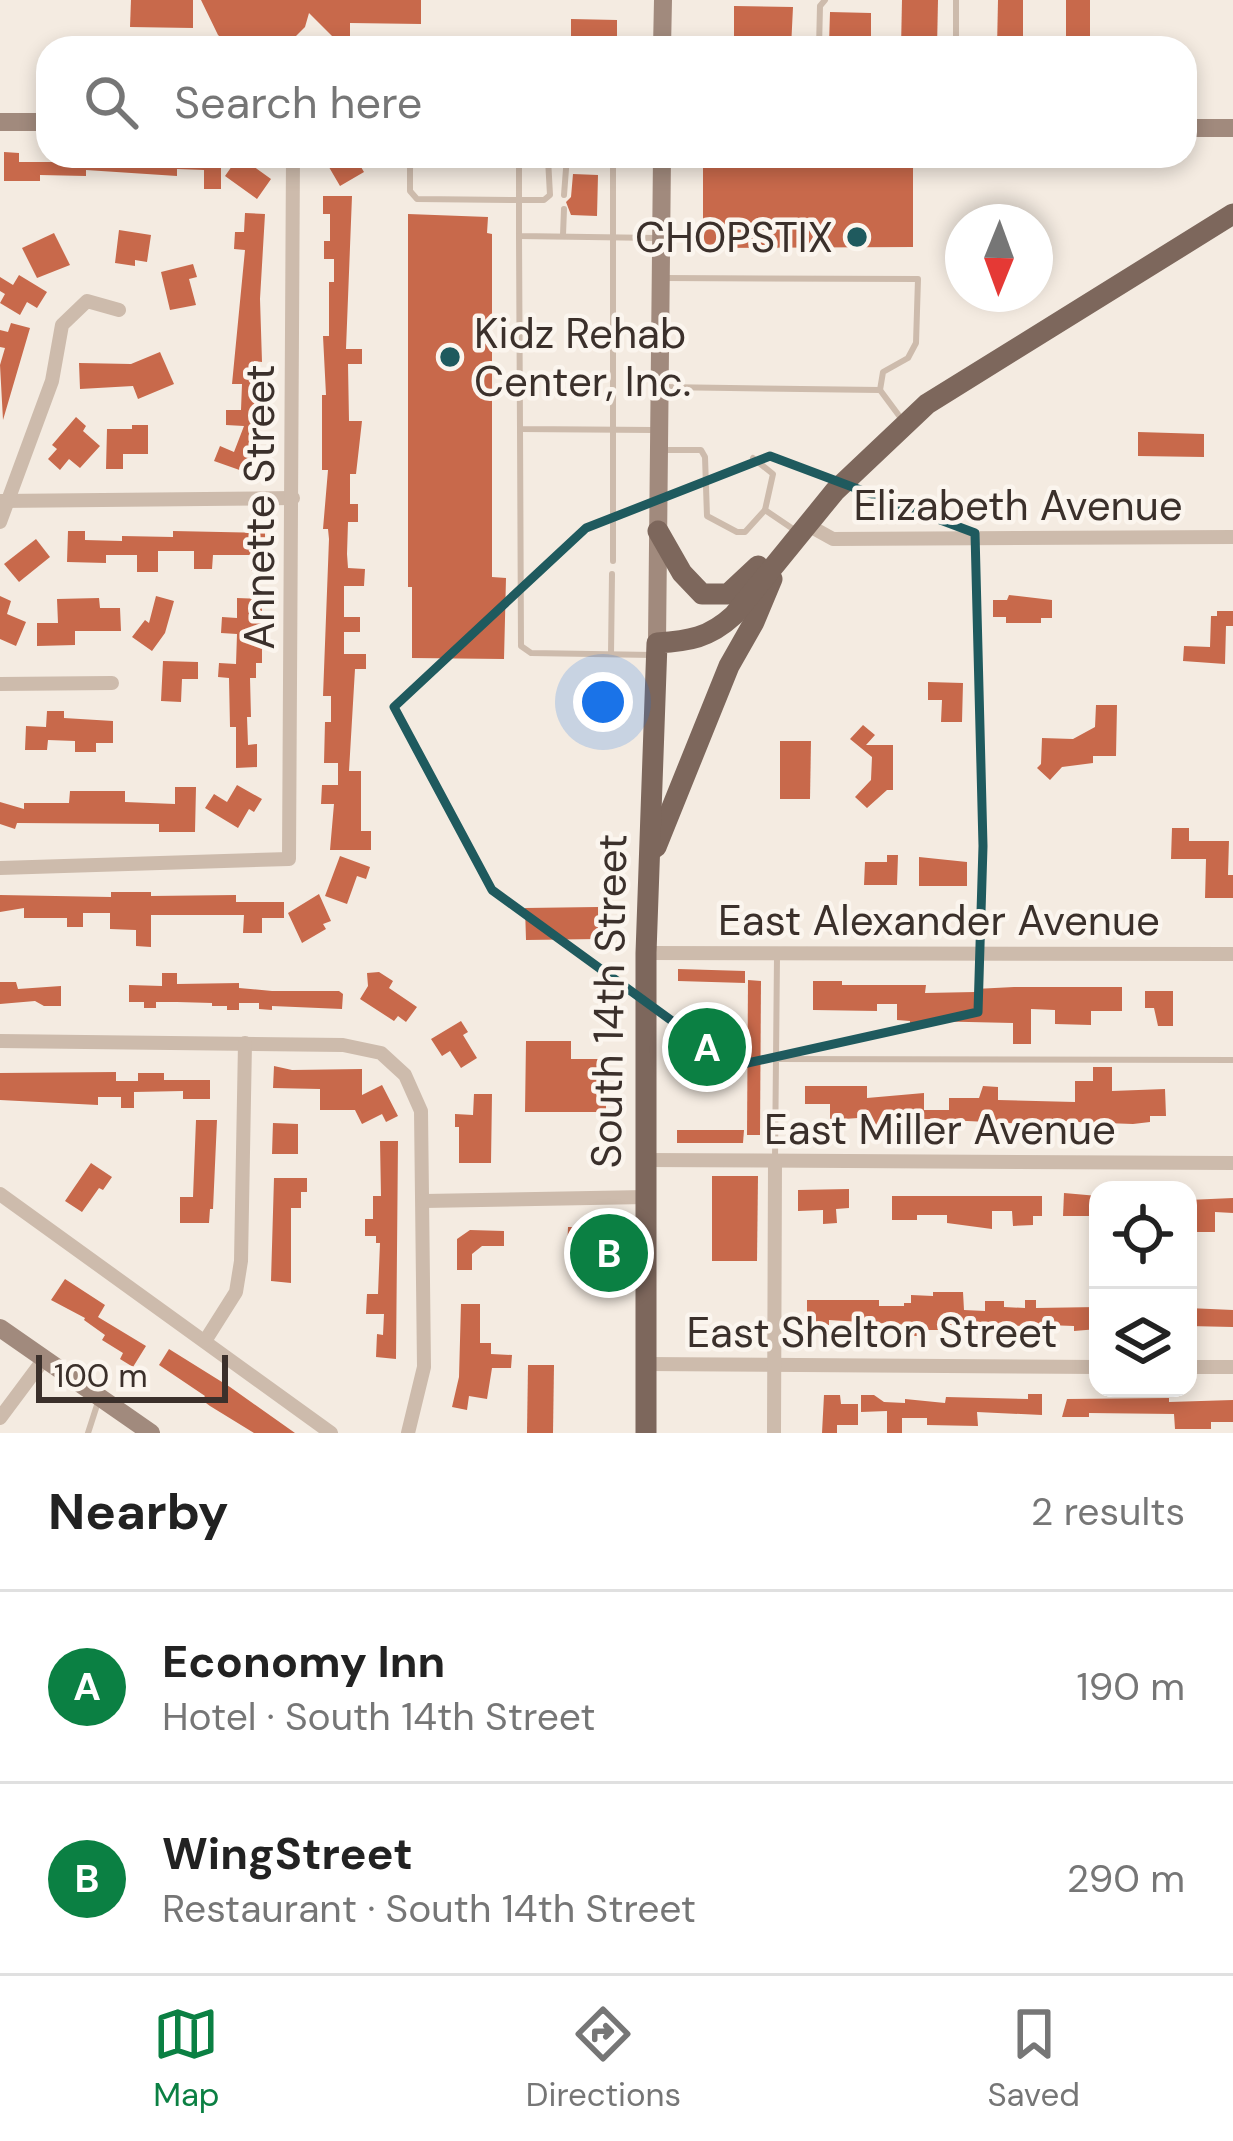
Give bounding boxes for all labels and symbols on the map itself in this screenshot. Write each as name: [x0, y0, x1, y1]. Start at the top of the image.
north arrow: [945, 204, 1053, 312]
place label: CHOPSTIX: [635, 210, 833, 265]
marker: CHOPSTIX: [844, 224, 870, 250]
place label: Kidz Rehab Center, Inc.: [474, 306, 691, 409]
marker: Kidz Rehab Center, Inc.: [437, 344, 463, 370]
street label: Annette Street: [232, 364, 287, 650]
street label: Elizabeth Avenue: [853, 478, 1183, 533]
your location: [573, 672, 633, 732]
street label: South 14th Street: [579, 833, 639, 1169]
street label: East Alexander Avenue: [718, 893, 1160, 948]
pin: A: [668, 1002, 746, 1092]
street label: East Miller Avenue: [764, 1102, 1116, 1157]
pin: B: [570, 1208, 648, 1298]
street label: East Shelton Street: [686, 1305, 1058, 1360]
scale bar: [36, 1349, 228, 1402]

